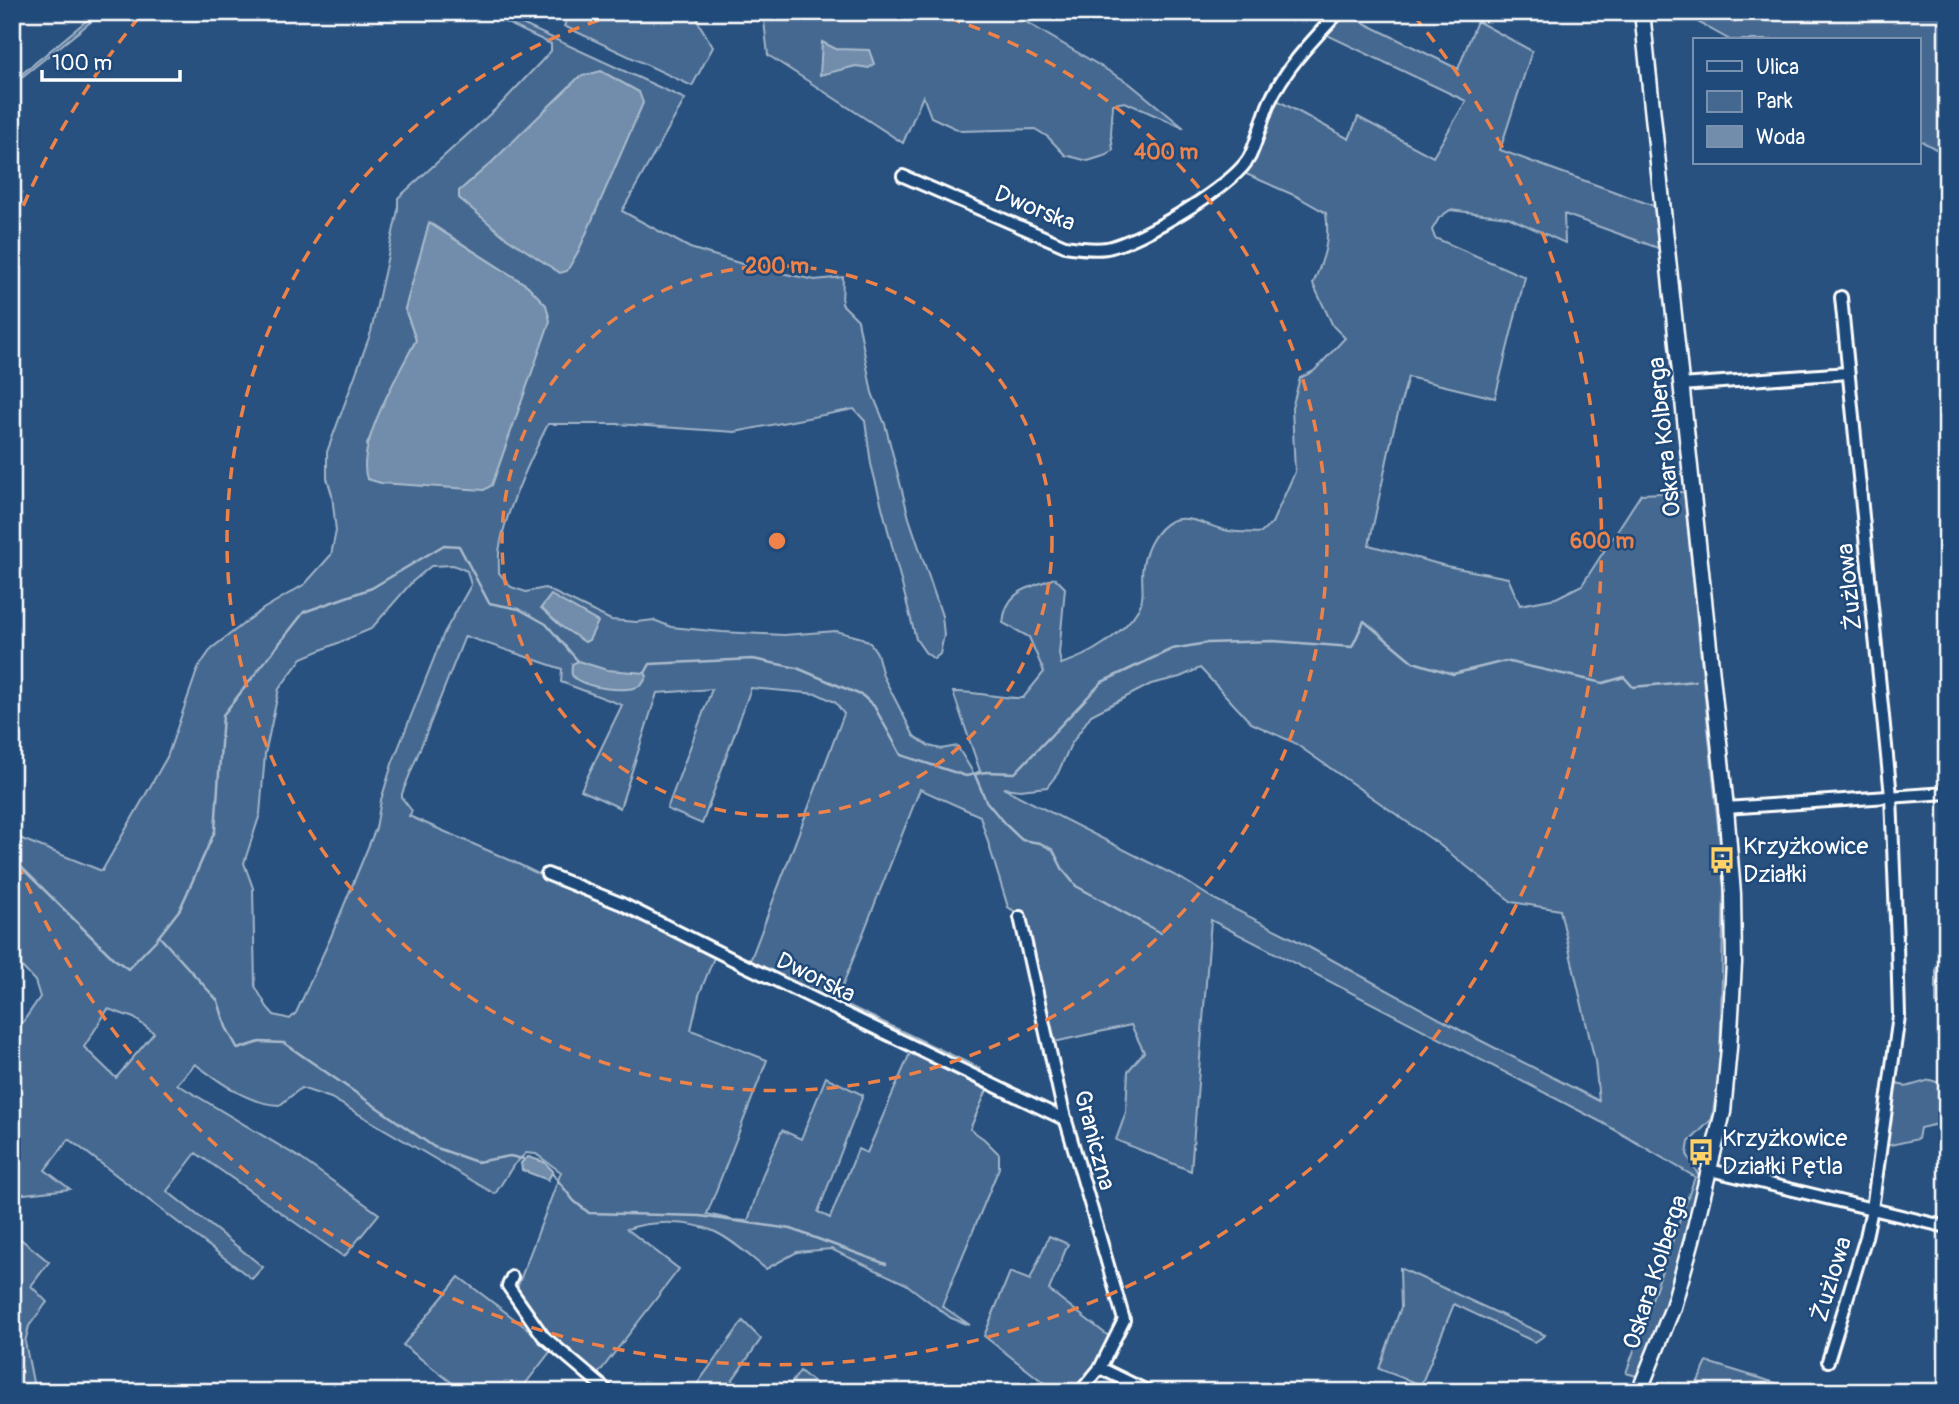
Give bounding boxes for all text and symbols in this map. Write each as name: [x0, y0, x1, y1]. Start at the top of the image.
scale bar: [42, 38, 180, 82]
legend: [1693, 38, 1920, 164]
text: 100 m: [52, 50, 112, 77]
text: Ulica: [1756, 54, 1799, 81]
text: Park: [1756, 88, 1793, 115]
text: Woda: [1756, 124, 1805, 151]
text: 400 m: [1134, 139, 1198, 166]
street label: Dworska: [990, 179, 1079, 238]
text: 200 m: [745, 253, 809, 280]
street label: Oskara Kolberga: [1642, 356, 1687, 518]
text: 600 m: [1570, 528, 1634, 555]
centre of rings: [765, 529, 789, 553]
street label: Żużlowa: [1831, 542, 1868, 632]
place label: Krzyżkowice Działki: [1743, 832, 1869, 889]
bus stop icon: Krzyżkowice Działki: [1707, 845, 1737, 875]
street label: Dworska: [771, 946, 860, 1009]
street label: Graniczna: [1067, 1087, 1122, 1193]
place label: Krzyżkowice Działki Pętla: [1722, 1124, 1848, 1181]
bus stop icon: Krzyżkowice Działki Pętla: [1686, 1137, 1716, 1167]
street label: Oskara Kolberga: [1617, 1191, 1694, 1353]
street label: Żużlowa: [1805, 1233, 1858, 1325]

